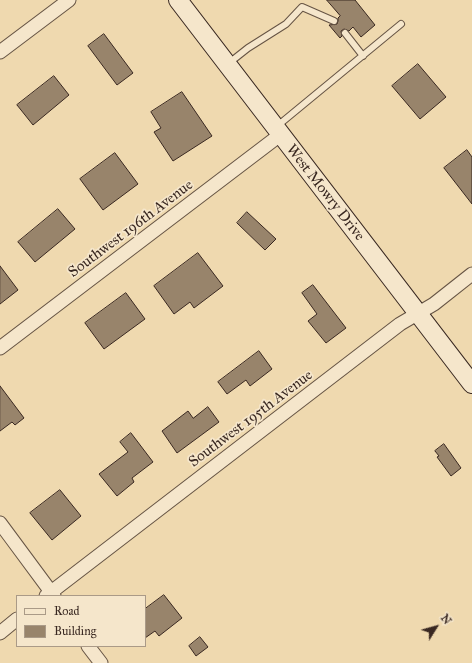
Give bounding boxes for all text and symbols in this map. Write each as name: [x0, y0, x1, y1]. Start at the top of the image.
street label: West Mowry Drive: [282, 141, 368, 245]
street label: Southwest 196th Avenue: [65, 176, 197, 282]
street label: Southwest 195th Avenue: [185, 367, 317, 471]
legend: [16, 595, 146, 647]
text: Road: [54, 604, 80, 618]
north arrow: [416, 607, 456, 647]
text: N: [438, 612, 454, 627]
text: Building: [54, 624, 96, 638]

